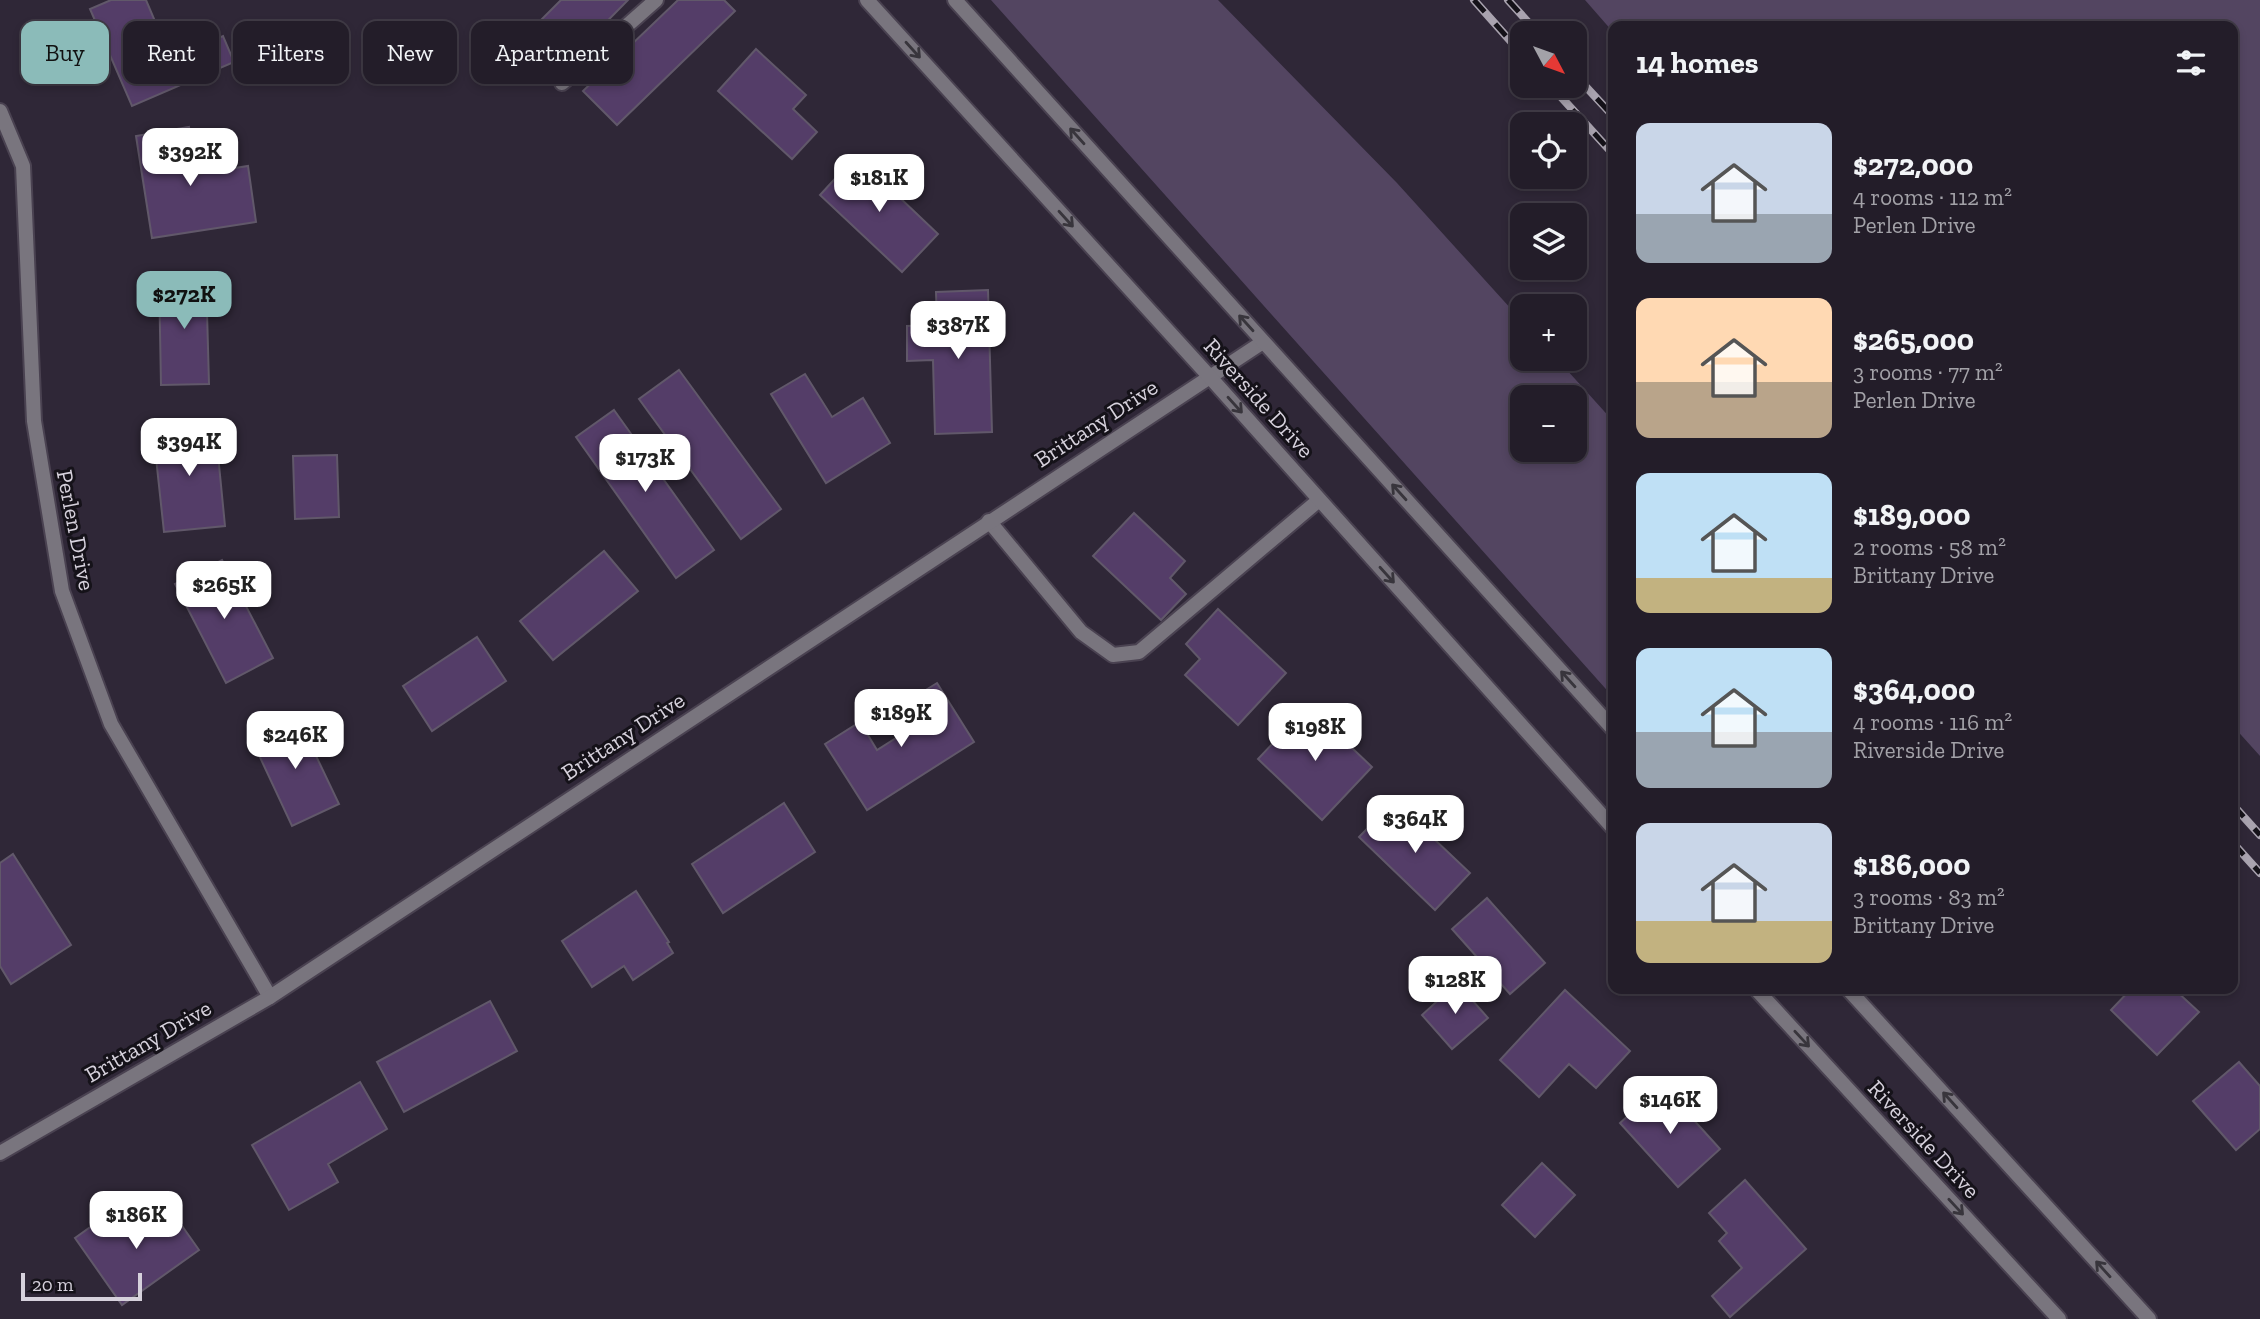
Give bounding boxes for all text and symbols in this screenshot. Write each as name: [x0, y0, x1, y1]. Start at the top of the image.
chip: Buy: [21, 21, 109, 84]
chip: Rent: [123, 21, 219, 84]
chip: Filters: [233, 21, 349, 84]
chip: New: [363, 21, 457, 84]
chip: Apartment: [471, 21, 633, 84]
north arrow: [1510, 21, 1587, 98]
map controls: [1510, 21, 1587, 462]
one-way arrow: [905, 41, 921, 59]
icon: filters: [2172, 44, 2210, 82]
text: 14 homes: [1636, 45, 1759, 81]
button: locate: [1510, 112, 1587, 189]
pin: $392K: [141, 128, 239, 188]
one-way arrow: [1069, 128, 1086, 145]
text: $392K: [158, 137, 222, 165]
text: $272,000: [1853, 147, 1973, 183]
icon: home: [1692, 151, 1776, 235]
pin: $181K: [830, 154, 928, 214]
text: $181K: [850, 163, 908, 191]
text: 4 rooms · 112 m²: [1853, 183, 2012, 211]
button: layers: [1510, 203, 1587, 280]
one-way arrow: [1058, 210, 1074, 228]
text: Perlen Drive: [1853, 211, 1975, 239]
pin: $272K: [135, 272, 233, 331]
text: $272K: [153, 280, 215, 308]
button: +: [1510, 294, 1587, 371]
pin: $387K: [909, 302, 1007, 361]
text: $387K: [927, 310, 989, 338]
one-way arrow: [1238, 314, 1254, 332]
text: $265,000: [1853, 322, 1974, 358]
icon: home: [1692, 326, 1776, 410]
street label: Riverside Drive: [1198, 332, 1320, 464]
text: 3 rooms · 77 m²: [1853, 358, 2003, 386]
street label: Brittany Drive: [1029, 373, 1163, 473]
button: −: [1510, 385, 1587, 462]
text: Perlen Drive: [1853, 386, 1975, 414]
one-way arrow: [1227, 396, 1243, 414]
pin: $394K: [140, 419, 238, 478]
text: $394K: [157, 427, 221, 455]
pin: $173K: [596, 434, 694, 494]
text: $173K: [615, 443, 675, 471]
street label: Perlen Drive: [51, 467, 101, 593]
one-way arrow: [1391, 483, 1407, 501]
text: $189,000: [1853, 497, 1971, 533]
icon: home: [1692, 501, 1776, 585]
text: 2 rooms · 58 m²: [1853, 533, 2006, 561]
text: Brittany Drive: [1853, 561, 1994, 589]
pin: $265K: [175, 562, 273, 621]
one-way arrow: [1379, 566, 1395, 584]
text: $265K: [192, 570, 256, 598]
one-way arrow: [1560, 670, 1576, 688]
text: $364,000: [1853, 672, 1975, 708]
icon: home: [1692, 676, 1776, 760]
street label: Brittany Drive: [556, 686, 690, 786]
pin: $189K: [852, 690, 950, 749]
text: $189K: [871, 698, 931, 726]
pin: $198K: [1266, 704, 1364, 763]
text: 4 rooms · 116 m²: [1853, 708, 2012, 736]
pin: $246K: [246, 712, 344, 771]
text: $198K: [1285, 712, 1345, 740]
text: $246K: [263, 720, 327, 748]
text: Riverside Drive: [1853, 736, 2004, 764]
pin: $364K: [1366, 796, 1464, 855]
text: $364K: [1383, 804, 1447, 832]
text: $186,000: [1853, 847, 1971, 883]
icon: home: [1692, 851, 1776, 935]
text: 3 rooms · 83 m²: [1853, 883, 2005, 911]
text: Brittany Drive: [1853, 911, 1994, 939]
pin: $128K: [1406, 956, 1504, 1016]
text: $128K: [1425, 965, 1485, 993]
street label: Brittany Drive: [80, 994, 216, 1088]
one-way arrow: [1794, 1030, 1810, 1048]
street label: Riverside Drive: [1862, 1074, 1986, 1204]
pin: $146K: [1621, 1076, 1719, 1136]
text: $146K: [1639, 1085, 1701, 1113]
one-way arrow: [1942, 1092, 1958, 1110]
pin: $186K: [87, 1192, 185, 1251]
one-way arrow: [1948, 1198, 1964, 1216]
text: $186K: [106, 1200, 166, 1228]
one-way arrow: [2095, 1261, 2112, 1278]
scale bar: [21, 1270, 142, 1302]
text: 20 m: [32, 1273, 73, 1296]

